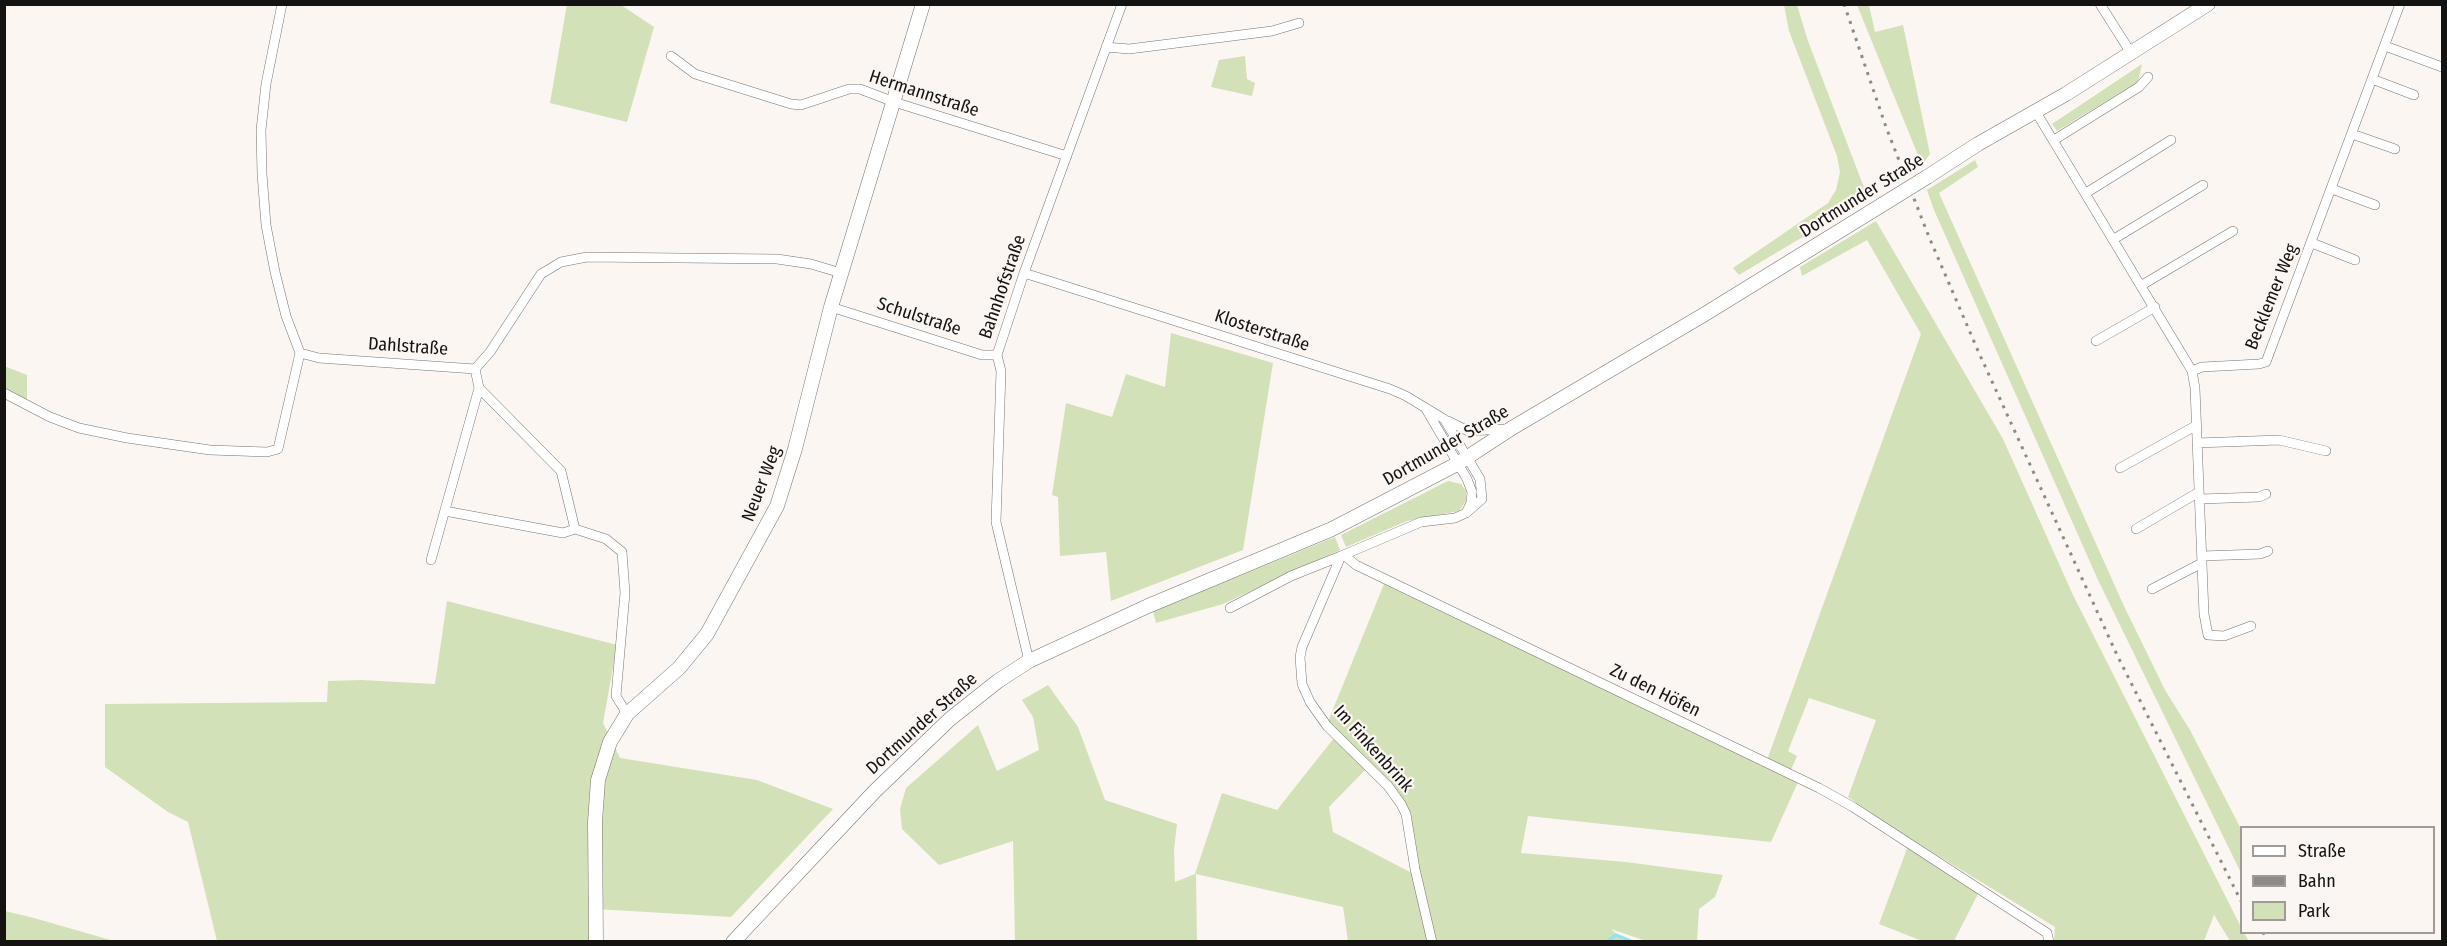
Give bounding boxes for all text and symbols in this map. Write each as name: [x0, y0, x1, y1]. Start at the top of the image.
street label: Hermannstraße: [866, 66, 982, 122]
street label: Dortmunder Straße: [1796, 149, 1928, 243]
street label: Bahnhofstraße: [975, 232, 1031, 342]
street label: Becklemer Weg: [2241, 241, 2303, 353]
street label: Schulstraße: [874, 293, 964, 341]
street label: Klosterstraße: [1212, 306, 1312, 356]
street label: Dahlstraße: [367, 333, 449, 361]
street label: Dortmunder Straße: [1379, 401, 1513, 491]
street label: Neuer Weg: [738, 443, 786, 525]
street label: Zu den Höfen: [1606, 660, 1704, 722]
street label: Dortmunder Straße: [862, 669, 982, 779]
street label: Im Finkenbrink: [1329, 701, 1417, 797]
legend: [2240, 826, 2435, 934]
text: Straße: [2298, 840, 2346, 862]
text: Bahn: [2298, 870, 2336, 892]
text: Park: [2298, 900, 2330, 922]

